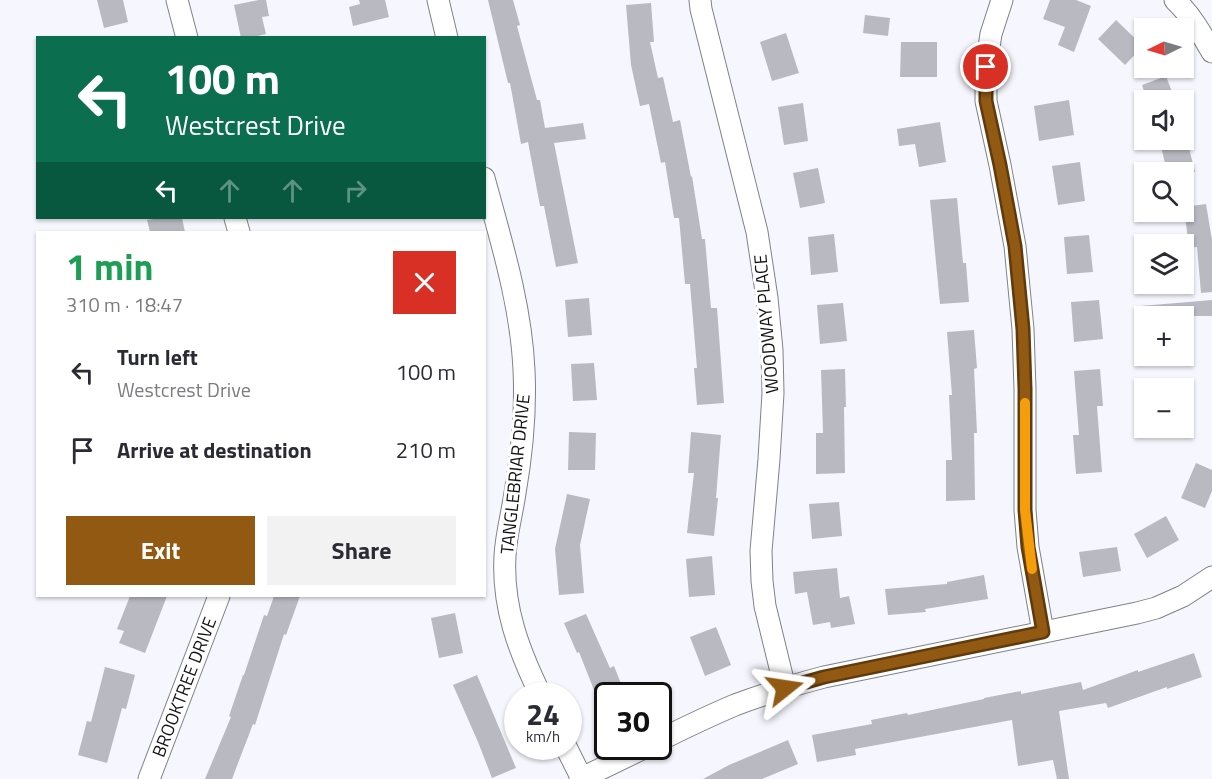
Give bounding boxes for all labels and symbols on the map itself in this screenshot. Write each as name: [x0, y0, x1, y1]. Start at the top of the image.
north arrow: [1134, 18, 1194, 78]
pin: [960, 41, 1011, 92]
street label: WOODWAY PLACE: [746, 253, 786, 395]
street label: TANGLEBRIAR DRIVE: [493, 392, 537, 556]
street label: BROOKTREE DRIVE: [145, 613, 223, 761]
position arrow: [753, 656, 817, 720]
speed limit sign: 30: [594, 682, 672, 760]

